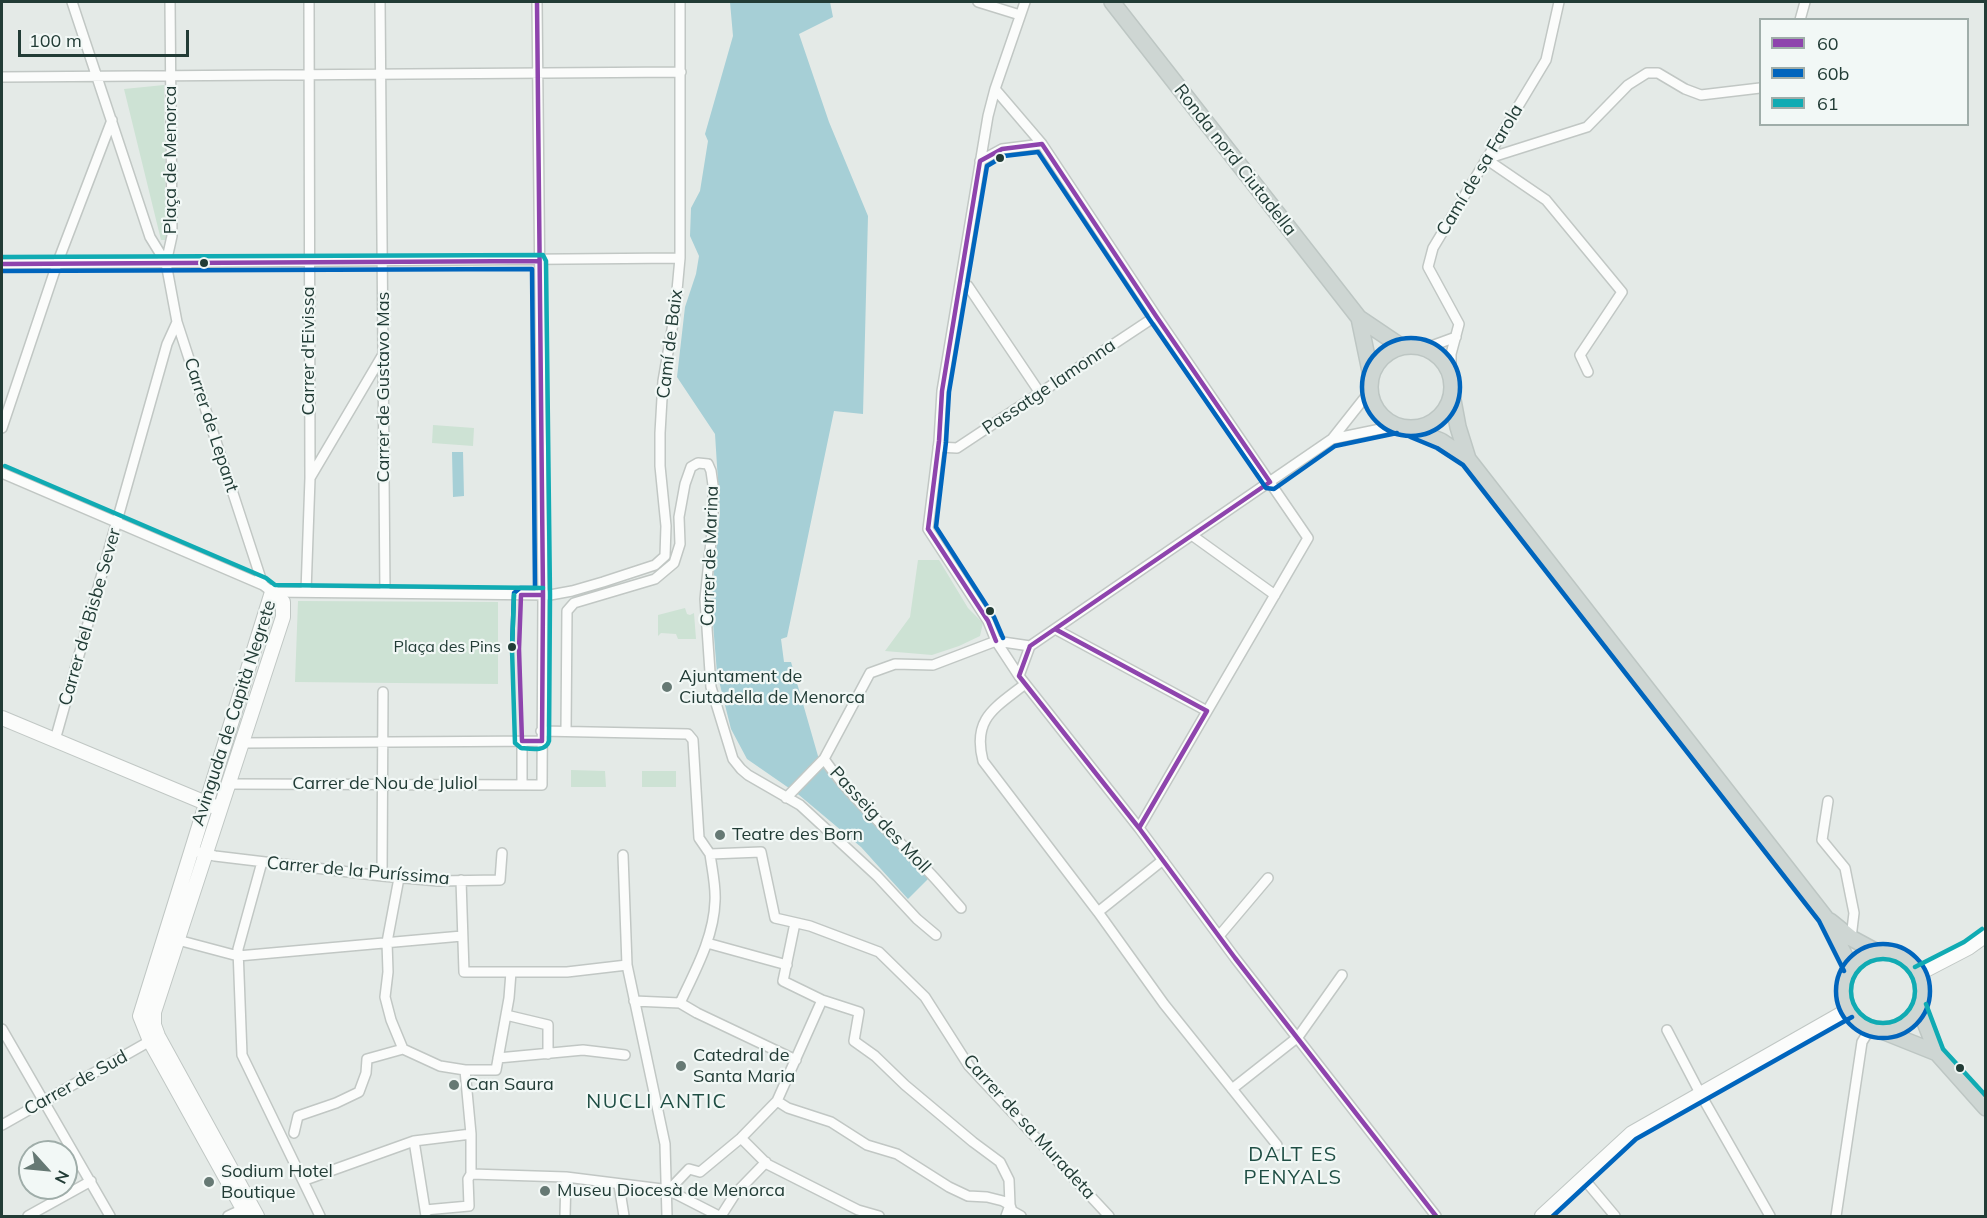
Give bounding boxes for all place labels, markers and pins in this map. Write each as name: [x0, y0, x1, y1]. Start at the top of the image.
unlabelled marker: [994, 152, 1006, 164]
unlabelled marker: [198, 257, 210, 269]
unlabelled marker: [984, 605, 996, 617]
place label: Plaça des Pins: [394, 637, 501, 657]
marker: Plaça des Pins: [506, 641, 518, 653]
place label: Ajuntament de Ciutadella de Menorca: [679, 666, 865, 708]
marker: Ajuntament de Ciutadella de Menorca: [660, 680, 674, 694]
place label: Teatre des Born: [732, 824, 863, 846]
marker: Teatre des Born: [713, 828, 727, 842]
place label: Catedral de Santa Maria: [693, 1045, 795, 1088]
marker: Catedral de Santa Maria: [674, 1059, 688, 1073]
unlabelled marker: [1954, 1062, 1966, 1074]
place label: Can Saura: [466, 1074, 554, 1096]
marker: Can Saura: [447, 1078, 461, 1092]
place label: Sodium Hotel Boutique: [221, 1161, 333, 1204]
marker: Sodium Hotel Boutique: [202, 1175, 216, 1189]
place label: Museu Diocesà de Menorca: [557, 1180, 785, 1202]
marker: Museu Diocesà de Menorca: [538, 1184, 552, 1198]

